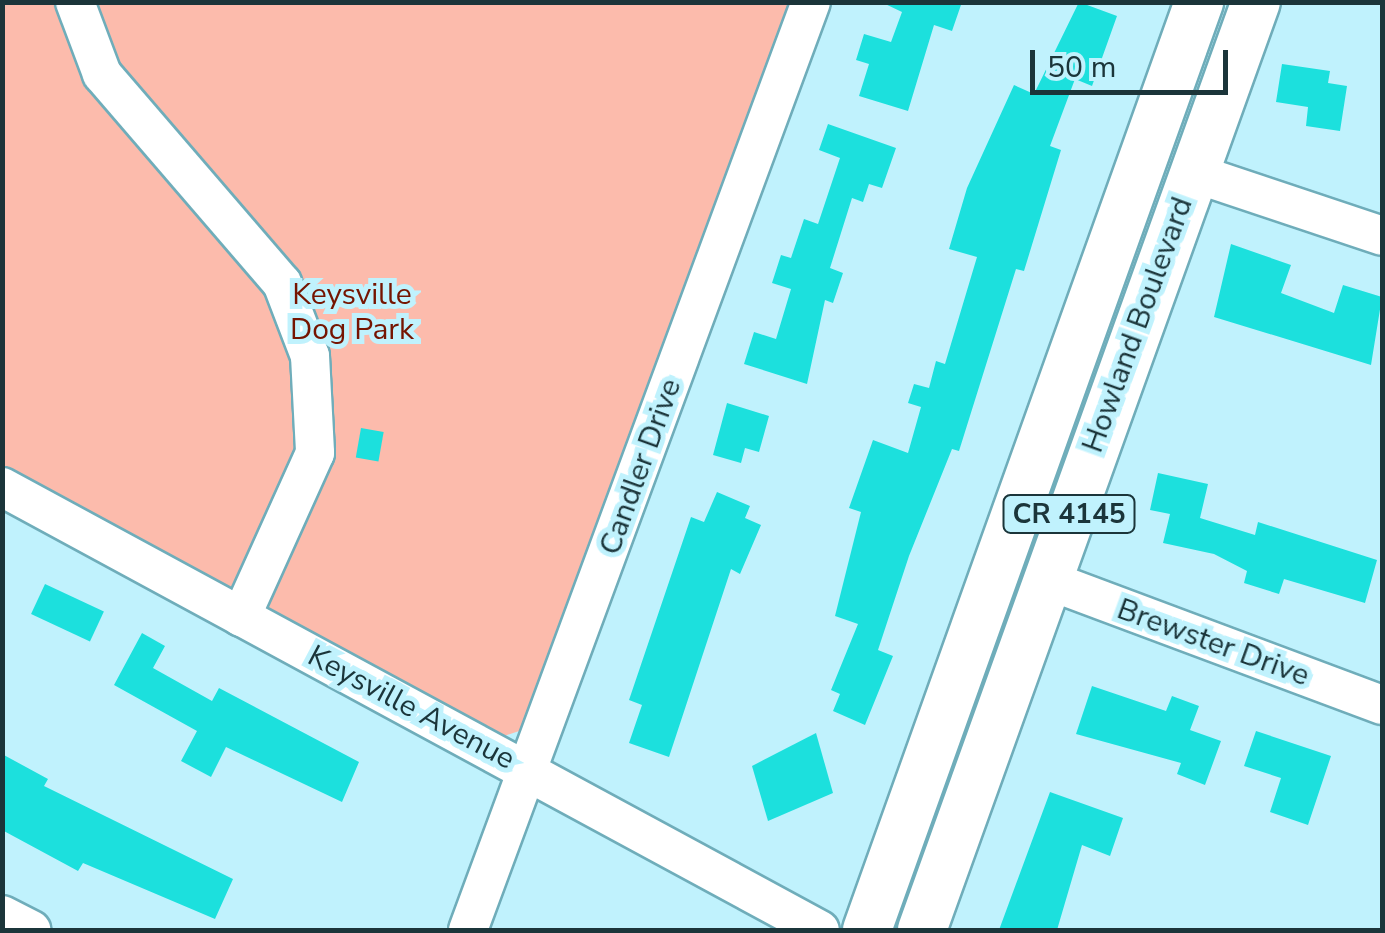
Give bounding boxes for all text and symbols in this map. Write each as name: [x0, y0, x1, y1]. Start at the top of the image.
scale bar: [1035, 30, 1232, 92]
text: 50 m: [1047, 47, 1116, 88]
street label: Howland Boulevard: [1075, 192, 1201, 458]
park label: Keysville Dog Park: [290, 277, 414, 348]
street label: Candler Drive: [593, 374, 689, 560]
road number: CR 4145: [1002, 491, 1136, 537]
street label: Brewster Drive: [1112, 592, 1314, 694]
street label: Keysville Avenue: [301, 638, 521, 778]

